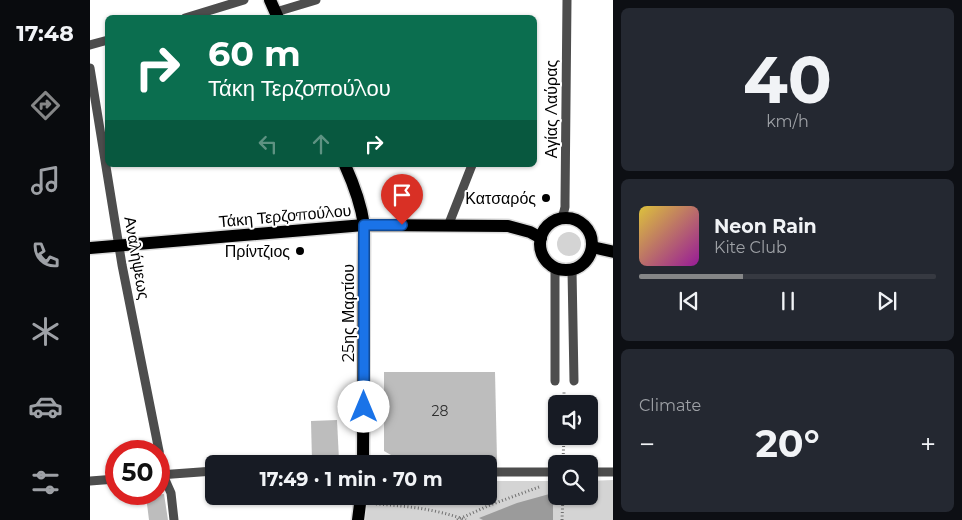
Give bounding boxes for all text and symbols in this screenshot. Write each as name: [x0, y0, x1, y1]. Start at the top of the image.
text: 17:48: [16, 20, 74, 47]
text: 60 m: [208, 32, 301, 75]
icon: right: [125, 35, 190, 100]
text: 40: [743, 40, 832, 119]
street label: Αγίας Λαύρας: [542, 60, 561, 158]
text: Τάκη Τερζοπούλου: [208, 75, 391, 102]
icon: directions: [28, 88, 63, 123]
text: km/h: [766, 112, 809, 131]
icon: left: [254, 130, 282, 158]
icon: ahead: [307, 130, 335, 158]
icon: right: [360, 130, 388, 158]
icon: music: [28, 163, 63, 198]
pin: [381, 174, 423, 225]
icon: arrive: [388, 181, 416, 209]
place label: Κατσαρός: [465, 189, 536, 208]
marker: Κατσαρός: [540, 192, 552, 204]
street label: Τάκη Τερζοπούλου: [218, 201, 352, 231]
street label: Αναλήψεως: [120, 215, 154, 301]
text: Neon Rain: [714, 215, 817, 238]
icon: phone: [28, 238, 63, 273]
text: Kite Club: [714, 238, 787, 257]
place label: Πρίντζιος: [225, 242, 290, 261]
marker: Πρίντζιος: [294, 245, 306, 257]
street label: 25ης Μαρτίου: [339, 264, 358, 362]
icon: previous: [675, 287, 703, 315]
icon: pause: [774, 287, 802, 315]
icon: next: [873, 287, 901, 315]
icon: climate: [28, 314, 63, 349]
position arrow: [337, 380, 389, 432]
icon: car: [28, 389, 63, 424]
map controls: [548, 395, 598, 505]
button: sound: [548, 395, 598, 445]
text: Climate: [639, 396, 701, 415]
house number: 28: [432, 402, 449, 420]
text: 20°: [755, 420, 820, 467]
text: −: [639, 427, 655, 461]
text: +: [920, 427, 936, 461]
speed limit sign: 50: [105, 440, 170, 505]
button: search: [548, 455, 598, 505]
icon: filters: [28, 465, 63, 500]
text: 17:49 · 1 min · 70 m: [259, 468, 443, 491]

